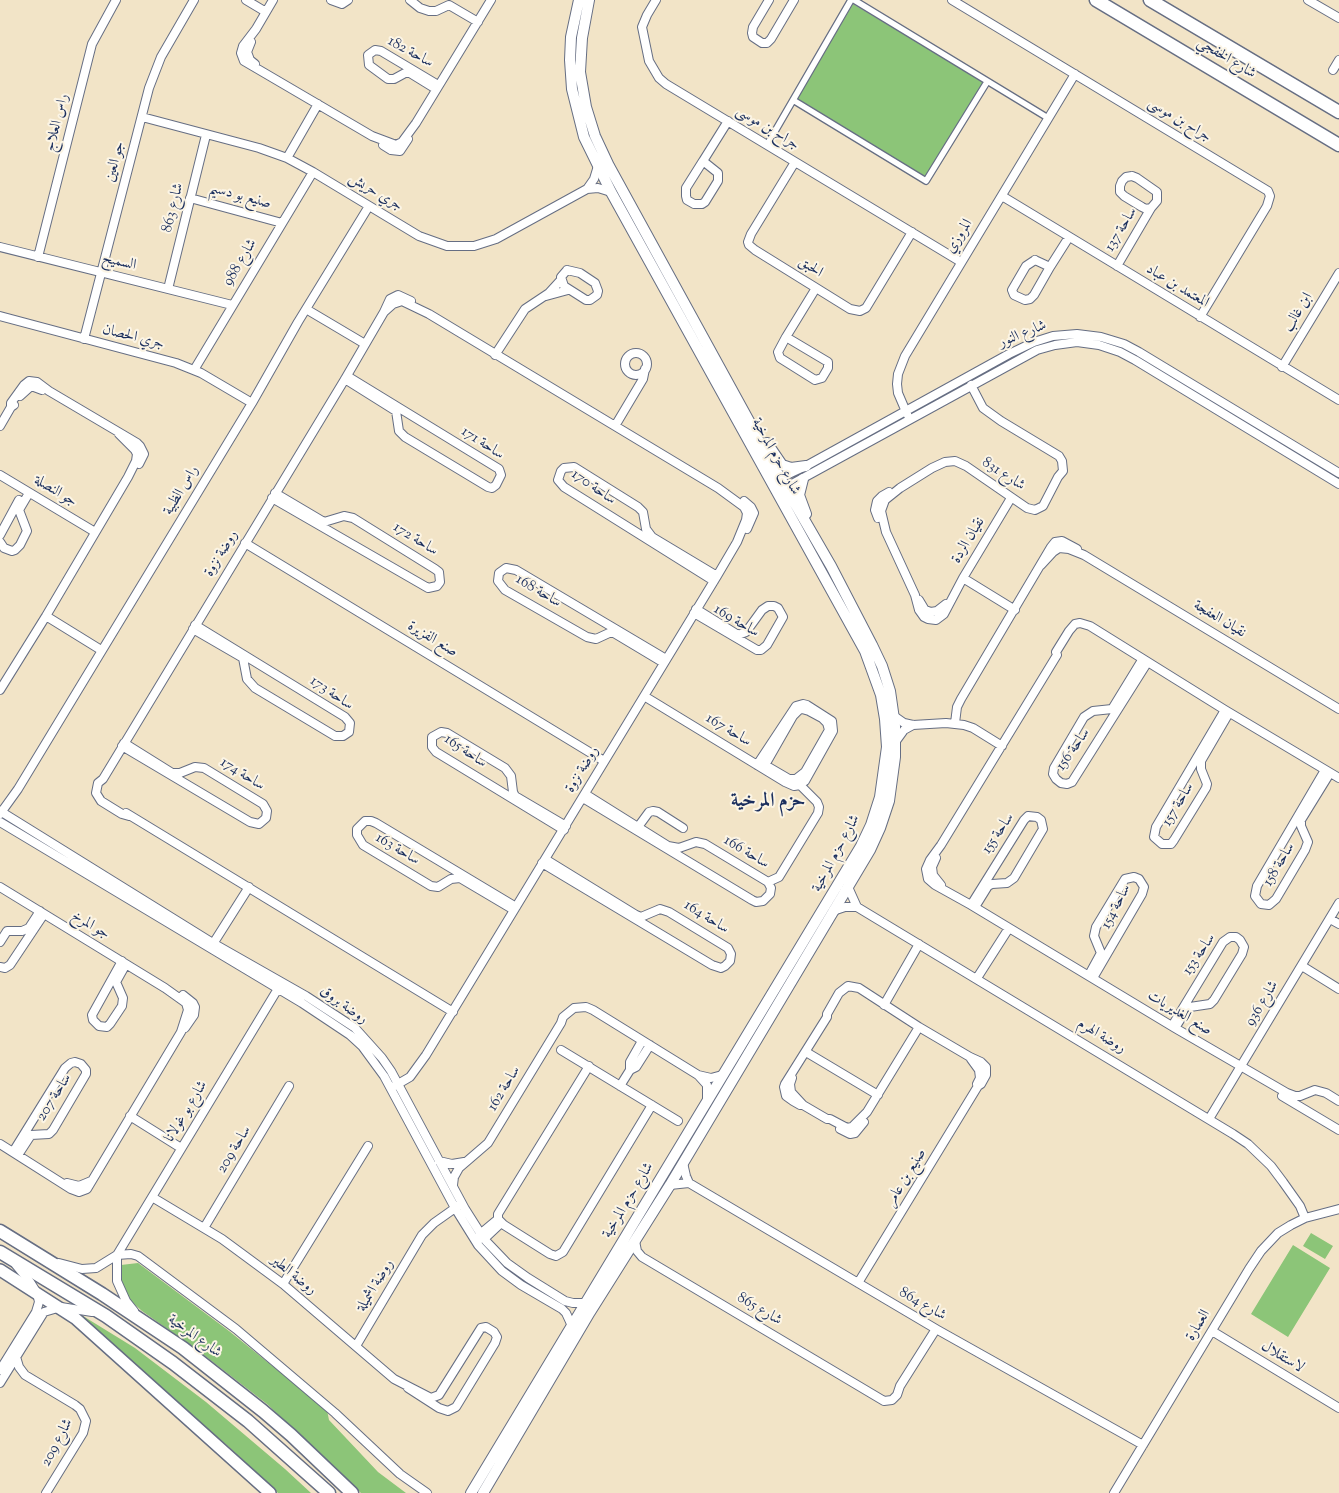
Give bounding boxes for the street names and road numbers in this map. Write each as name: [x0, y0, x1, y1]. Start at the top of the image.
street label: ساحة 182: [384, 33, 436, 73]
street label: شارع الخفجي: [1193, 34, 1259, 84]
street label: راس العلاج: [42, 92, 74, 154]
street label: جراح بن موسى: [1144, 95, 1214, 147]
street label: جراح بن موسى: [732, 103, 802, 155]
street label: جو العين: [102, 140, 130, 184]
street label: جري حريش: [345, 170, 405, 216]
street label: صنيع بو دسيم: [207, 180, 273, 214]
street label: شارع 863: [159, 181, 189, 235]
street label: ساحة 137: [1102, 205, 1142, 255]
street label: المروزي: [943, 216, 977, 258]
street label: شارع 988: [220, 236, 262, 290]
street label: السميح: [100, 250, 138, 276]
street label: الحبق: [794, 254, 826, 282]
street label: المعتمد بن عباد: [1142, 261, 1212, 313]
street label: ابن غالب: [1280, 290, 1318, 336]
street label: شارع النور: [996, 317, 1050, 353]
street label: جري الحصان: [100, 322, 166, 354]
street label: شارع حزم المرخية: [746, 415, 804, 499]
street label: ساحة 171: [457, 423, 507, 465]
street label: شارع 831: [978, 454, 1028, 496]
street label: راس الظبية: [160, 463, 204, 519]
street label: ساحة 170: [567, 466, 619, 510]
street label: جو النصلة: [30, 472, 80, 512]
street label: نقيان الردة: [948, 515, 990, 567]
street label: ساحة 172: [389, 519, 441, 561]
street label: روضة نزوة: [201, 527, 243, 581]
street label: ساحة 168: [512, 571, 564, 613]
street label: نقيان العفجة: [1189, 597, 1249, 643]
street label: ساحة 169: [710, 601, 762, 643]
street label: صنع الفزيرة: [404, 618, 460, 662]
street label: ساحة 173: [306, 673, 356, 715]
street label: ساحة 167: [702, 710, 754, 752]
street label: ساحة 156: [1053, 725, 1095, 775]
street label: ساحة 165: [440, 731, 490, 773]
street label: روضة نزوة: [562, 743, 604, 797]
street label: ساحة 174: [216, 754, 268, 796]
street label: ساحة 157: [1159, 780, 1199, 830]
street label: ساحة 155: [979, 810, 1019, 858]
street label: شارع حزم المرخية: [809, 812, 865, 896]
street label: ساحة 163: [372, 830, 422, 870]
street label: ساحة 166: [720, 832, 772, 874]
street label: ساحة 158: [1260, 840, 1300, 890]
street label: ساحة 154: [1098, 882, 1136, 932]
street label: ساحة 164: [680, 897, 732, 939]
street label: جو المرخ: [67, 908, 113, 944]
street label: ساحة 153: [1180, 931, 1220, 979]
street label: شارع 936: [1242, 978, 1284, 1030]
street label: روضة بروق: [315, 983, 371, 1029]
street label: صنع الغديريات: [1143, 988, 1215, 1040]
street label: روضة الهرم: [1073, 1016, 1129, 1058]
street label: ساحة 162: [485, 1063, 525, 1115]
street label: ساحة 207: [33, 1071, 77, 1125]
street label: شارع بو غولانا: [162, 1078, 212, 1146]
street label: ساحة 209: [214, 1123, 256, 1177]
street label: صنيع بن عامر: [883, 1146, 931, 1210]
street label: شارع حزم المرخية: [599, 1160, 659, 1242]
street label: روضة الطير: [266, 1252, 320, 1300]
street label: روضة اشميلة: [353, 1257, 399, 1315]
street label: شارع 864: [895, 1284, 949, 1326]
street label: شارع 865: [733, 1290, 785, 1330]
street label: العمارة: [1183, 1307, 1215, 1345]
street label: شارع المرخية: [164, 1311, 224, 1363]
street label: لاستقلال: [1257, 1338, 1307, 1378]
street label: شارع 209: [38, 1416, 78, 1470]

